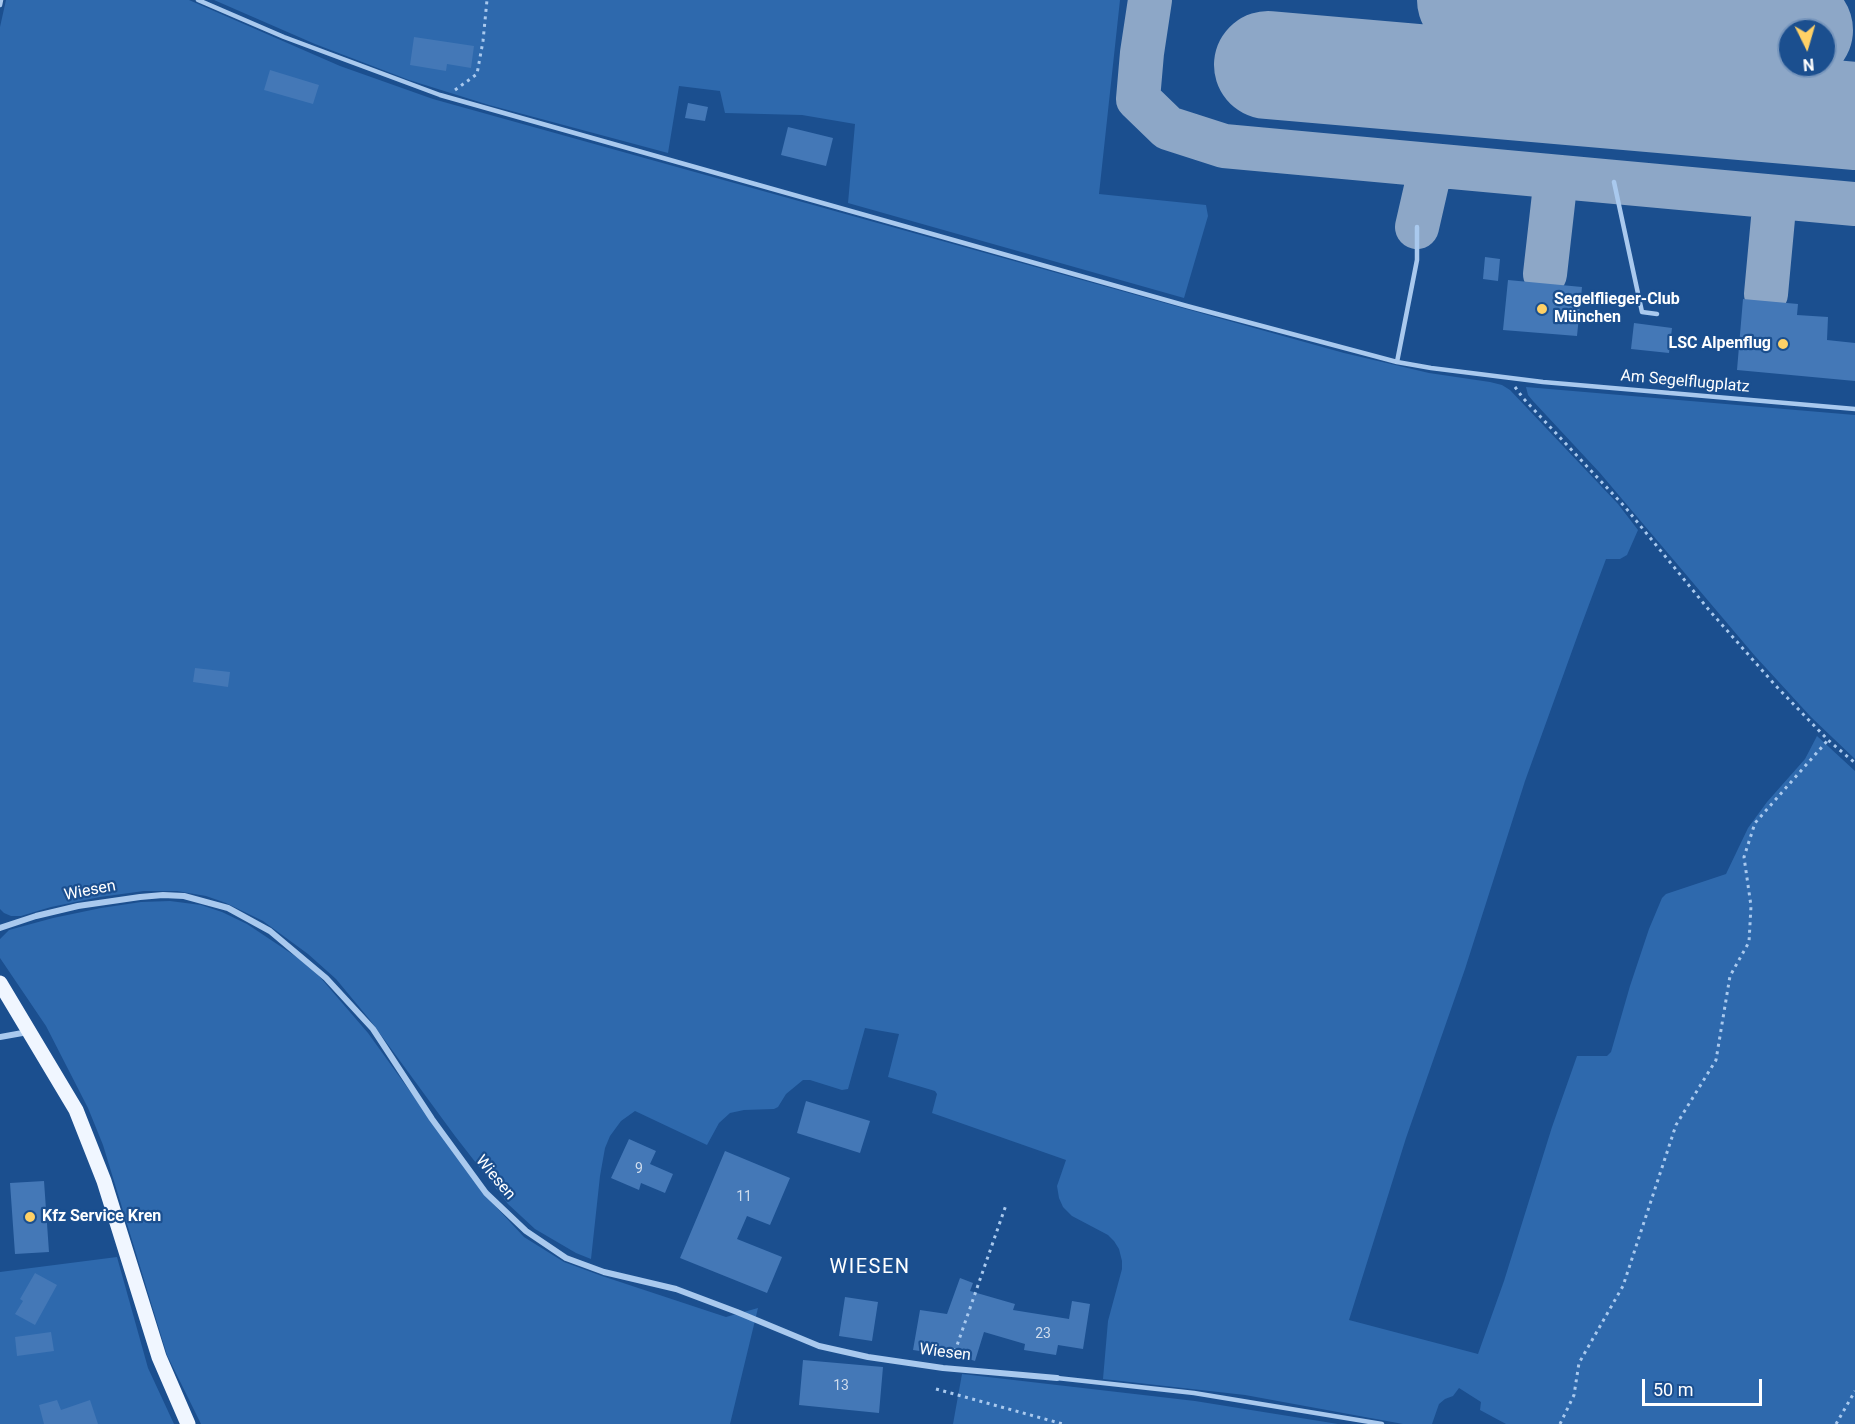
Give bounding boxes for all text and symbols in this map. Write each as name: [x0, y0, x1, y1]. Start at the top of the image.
north arrow: [1777, 18, 1837, 78]
text: N: [1802, 54, 1815, 74]
place label: Segelflieger-Club München: [1554, 290, 1680, 328]
marker: Segelflieger-Club München: [1535, 302, 1549, 316]
place label: LSC Alpenflug: [1669, 334, 1771, 354]
marker: LSC Alpenflug: [1776, 337, 1790, 351]
street label: Am Segelflugplatz: [1620, 367, 1750, 397]
street label: Wiesen: [63, 877, 117, 905]
street label: Wiesen: [471, 1152, 519, 1204]
house number: 9: [635, 1161, 643, 1177]
house number: 11: [736, 1189, 752, 1205]
place label: Kfz Service Kren: [42, 1207, 161, 1227]
marker: Kfz Service Kren: [23, 1210, 37, 1224]
district label: WIESEN: [829, 1256, 911, 1280]
house number: 23: [1035, 1326, 1051, 1342]
street label: Wiesen: [918, 1340, 972, 1366]
scale bar: [1645, 1367, 1765, 1405]
house number: 13: [833, 1378, 849, 1394]
text: 50 m: [1653, 1379, 1693, 1400]

